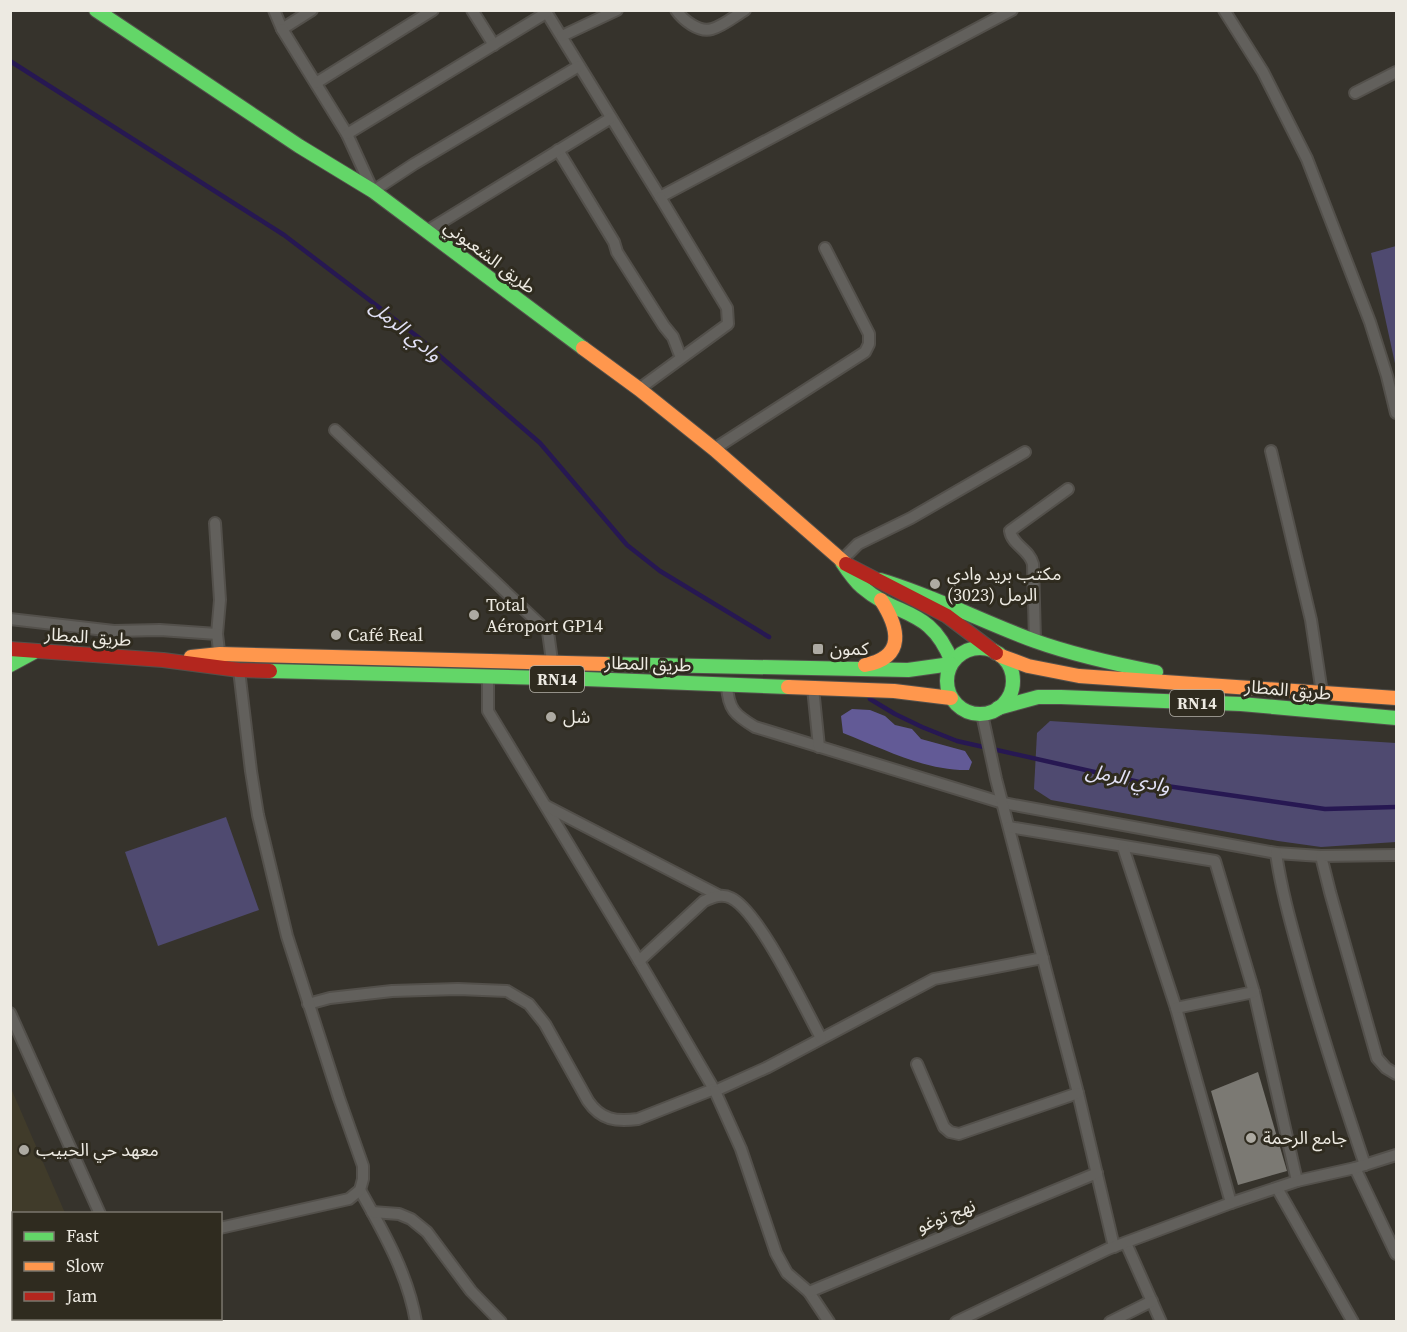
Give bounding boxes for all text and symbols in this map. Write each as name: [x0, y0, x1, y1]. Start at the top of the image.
street label: طريق الشعبوني: [438, 214, 541, 300]
water label: وادي الرمل: [363, 292, 448, 369]
place label: مكتب بريد وادي الرمل (3023): [947, 561, 1061, 607]
marker: مكتب بريد وادي الرمل (3023): [928, 577, 942, 591]
place label: Total Aéroport GP14: [486, 592, 603, 638]
marker: Total Aéroport GP14: [467, 608, 481, 622]
street label: طريق المطار: [43, 621, 132, 652]
place label: Café Real: [348, 622, 423, 647]
marker: Café Real: [329, 628, 343, 642]
place label: كمون: [830, 636, 869, 661]
marker: كمون: [811, 642, 825, 656]
street label: طريق المطار: [603, 649, 692, 678]
road number: RN14: [530, 666, 584, 692]
street label: طريق المطار: [1243, 673, 1332, 706]
road number: RN14: [1170, 690, 1224, 716]
place label: شل: [563, 704, 590, 729]
marker: شل: [544, 710, 558, 724]
water label: وادي الرمل: [1083, 756, 1173, 802]
place label: جامع الرحمة: [1263, 1125, 1347, 1152]
marker: جامع الرحمة: [1244, 1131, 1258, 1145]
place label: معهد حي الحبيب: [36, 1137, 159, 1163]
marker: معهد حي الحبيب: [17, 1143, 31, 1157]
street label: نهج توغو: [913, 1192, 979, 1240]
legend: [12, 1212, 222, 1320]
text: Fast: [66, 1223, 99, 1248]
text: Slow: [66, 1253, 104, 1278]
text: Jam: [65, 1283, 98, 1308]

